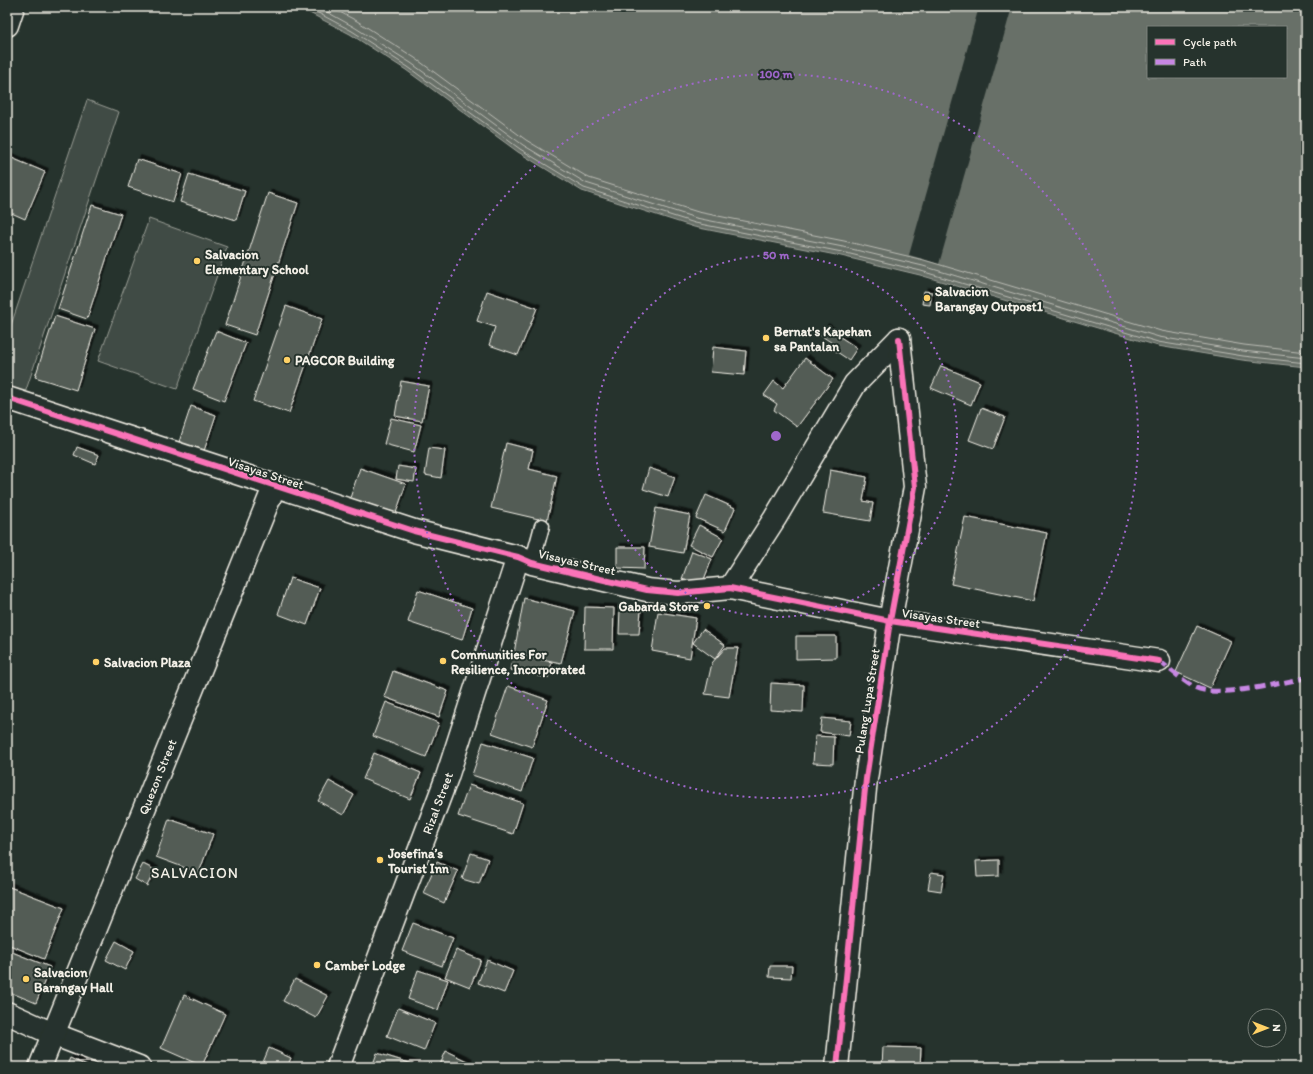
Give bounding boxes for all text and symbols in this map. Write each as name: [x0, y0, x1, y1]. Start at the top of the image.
legend: [1147, 26, 1287, 78]
text: Cycle path: [1183, 35, 1237, 49]
text: Path: [1183, 55, 1206, 69]
text: 100 m: [759, 67, 793, 81]
place label: Salvacion Elementary School: [205, 247, 309, 278]
text: 50 m: [763, 248, 790, 262]
marker: Salvacion Elementary School: [192, 256, 202, 266]
place label: Salvacion Barangay Outpost1: [935, 284, 1043, 315]
marker: Salvacion Barangay Outpost1: [922, 293, 932, 303]
place label: Bernat's Kapehan sa Pantalan: [774, 324, 872, 354]
marker: Bernat's Kapehan sa Pantalan: [761, 333, 771, 343]
place label: PAGCOR Building: [295, 353, 395, 369]
marker: PAGCOR Building: [282, 355, 292, 365]
centre of rings: [769, 429, 783, 443]
street label: Visayas Street: [226, 454, 306, 492]
street label: Visayas Street: [537, 546, 617, 578]
place label: Gabarda Store: [619, 599, 699, 614]
marker: Gabarda Store: [702, 601, 712, 611]
street label: Visayas Street: [901, 605, 981, 631]
place label: Communities For Resilience, Incorporated: [451, 647, 586, 678]
street label: Pulang Lupa Street: [851, 647, 883, 755]
place label: Salvacion Plaza: [104, 655, 191, 670]
marker: Communities For Resilience, Incorporated: [438, 656, 448, 666]
marker: Salvacion Plaza: [91, 657, 101, 667]
street label: Quezon Street: [135, 737, 179, 817]
street label: Rizal Street: [419, 770, 456, 836]
place label: Josefina’s Tourist Inn: [387, 846, 450, 876]
marker: Josefina’s Tourist Inn: [375, 855, 385, 865]
district label: SALVACION: [151, 864, 239, 882]
place label: Camber Lodge: [325, 958, 405, 974]
marker: Camber Lodge: [312, 960, 322, 970]
place label: Salvacion Barangay Hall: [34, 965, 114, 996]
marker: Salvacion Barangay Hall: [21, 974, 31, 984]
north arrow: [1247, 1008, 1287, 1048]
text: N: [1270, 1024, 1283, 1032]

